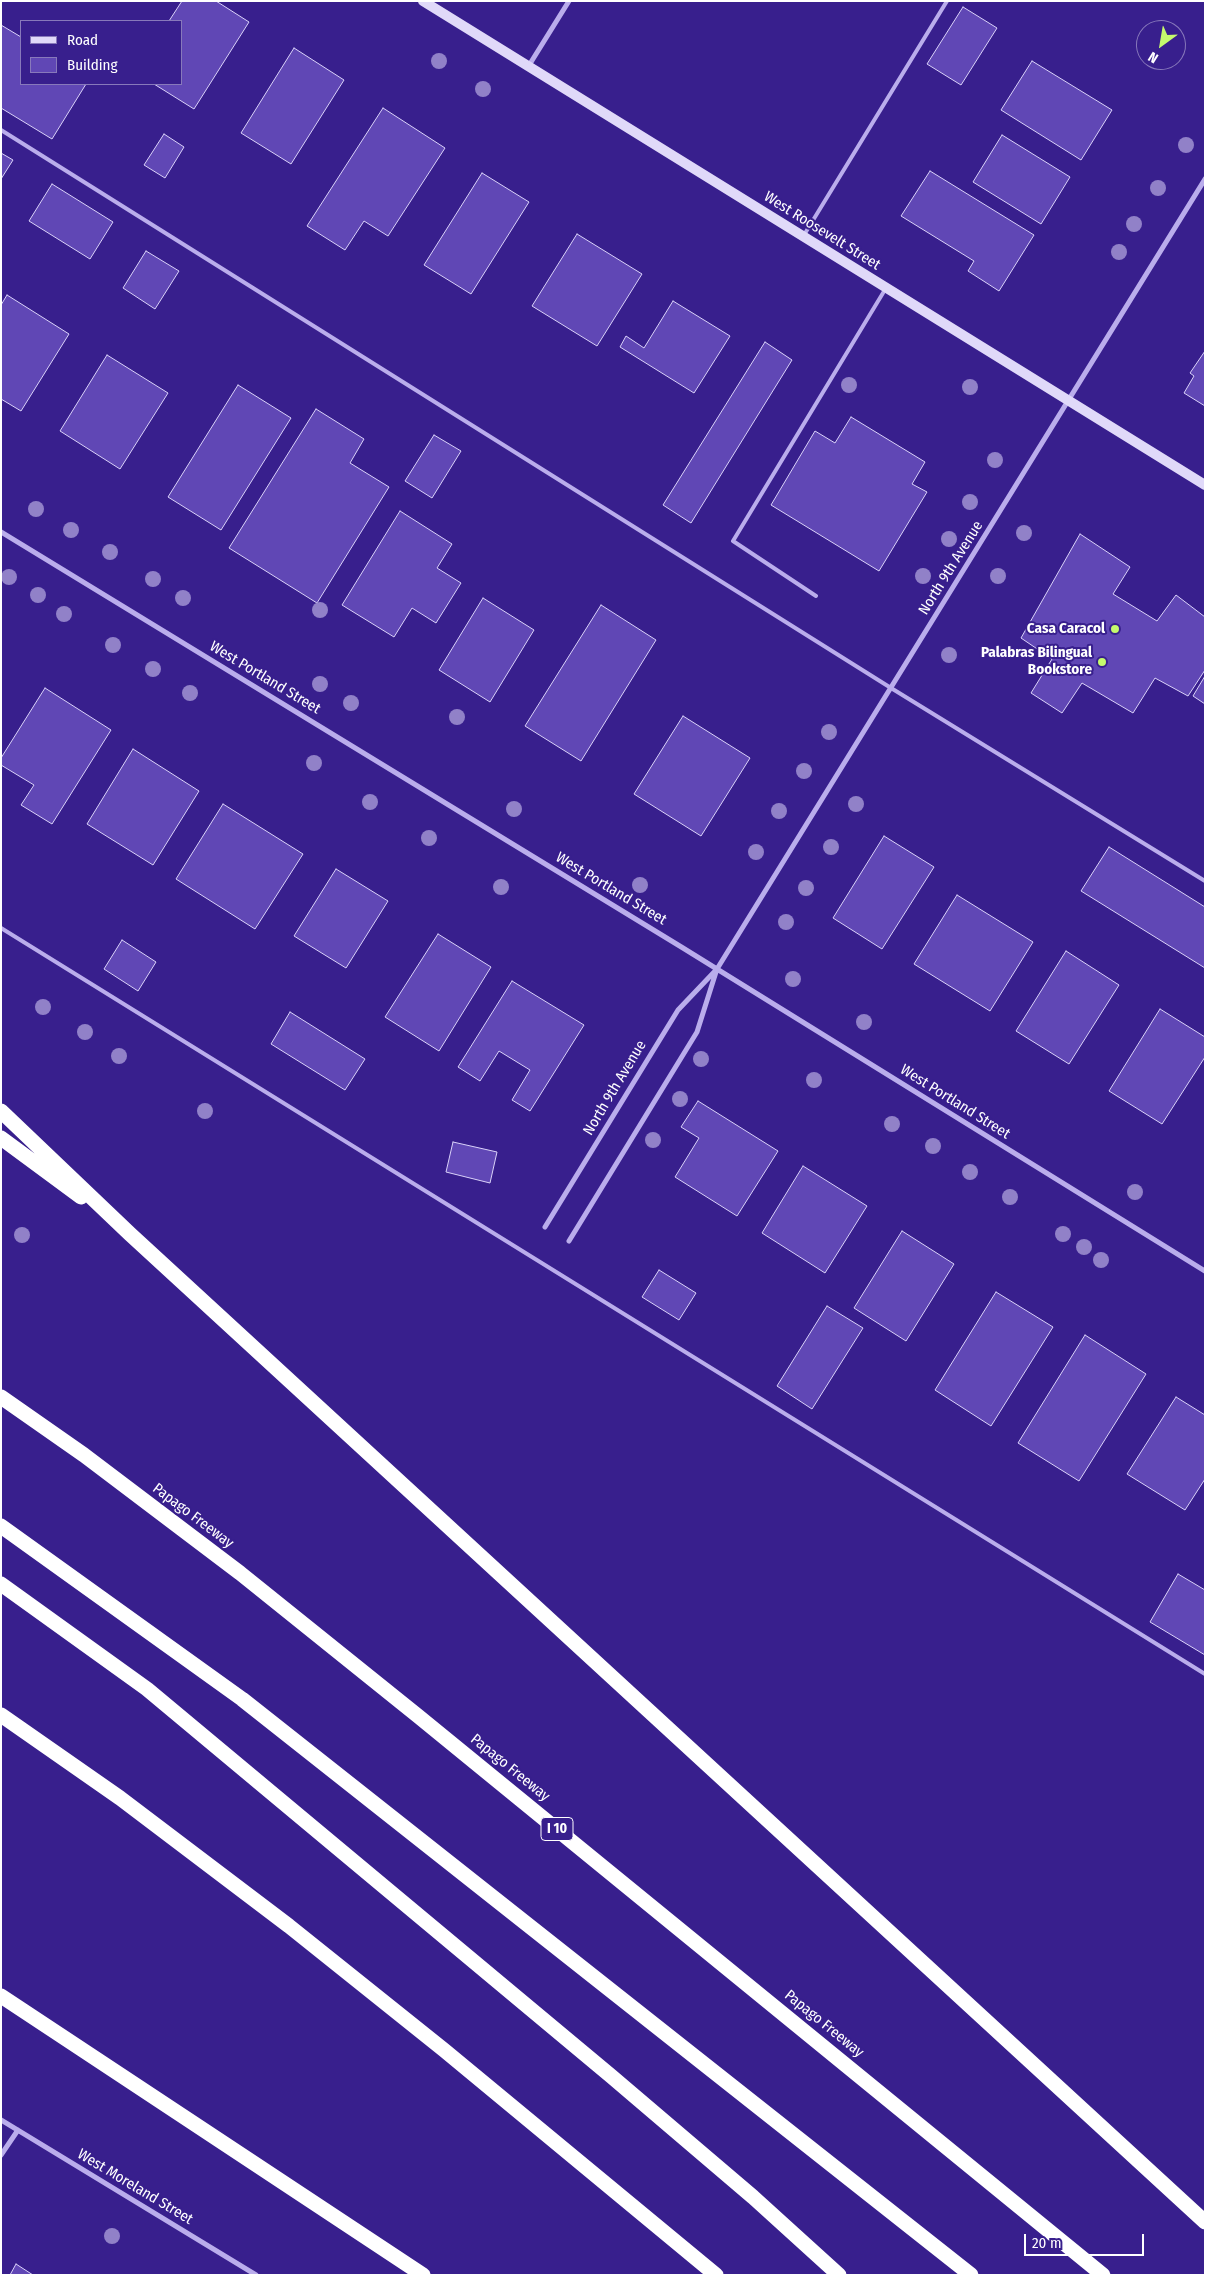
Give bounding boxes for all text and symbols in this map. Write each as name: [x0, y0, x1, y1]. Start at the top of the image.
legend: [20, 20, 182, 85]
north arrow: [1136, 20, 1186, 70]
text: Road: [67, 31, 98, 49]
text: N: [1145, 48, 1161, 67]
text: Building: [67, 56, 118, 74]
street label: West Roosevelt Street: [760, 188, 884, 274]
street label: North 9th Avenue: [915, 518, 987, 618]
place label: Casa Caracol: [1027, 620, 1105, 638]
marker: Casa Caracol: [1109, 623, 1121, 635]
street label: West Portland Street: [206, 638, 324, 718]
place label: Palabras Bilingual Bookstore: [981, 644, 1092, 679]
marker: Palabras Bilingual Bookstore: [1096, 656, 1108, 668]
street label: West Portland Street: [552, 849, 670, 929]
street label: North 9th Avenue: [580, 1037, 650, 1139]
street label: West Portland Street: [897, 1061, 1013, 1143]
street label: Papago Freeway: [149, 1480, 237, 1552]
street label: Papago Freeway: [467, 1731, 553, 1805]
road number: I 10: [541, 1818, 573, 1840]
street label: Papago Freeway: [781, 1987, 867, 2061]
street label: West Moreland Street: [74, 2145, 196, 2229]
scale bar: [1026, 2224, 1146, 2256]
text: 20 m: [1032, 2234, 1062, 2252]

